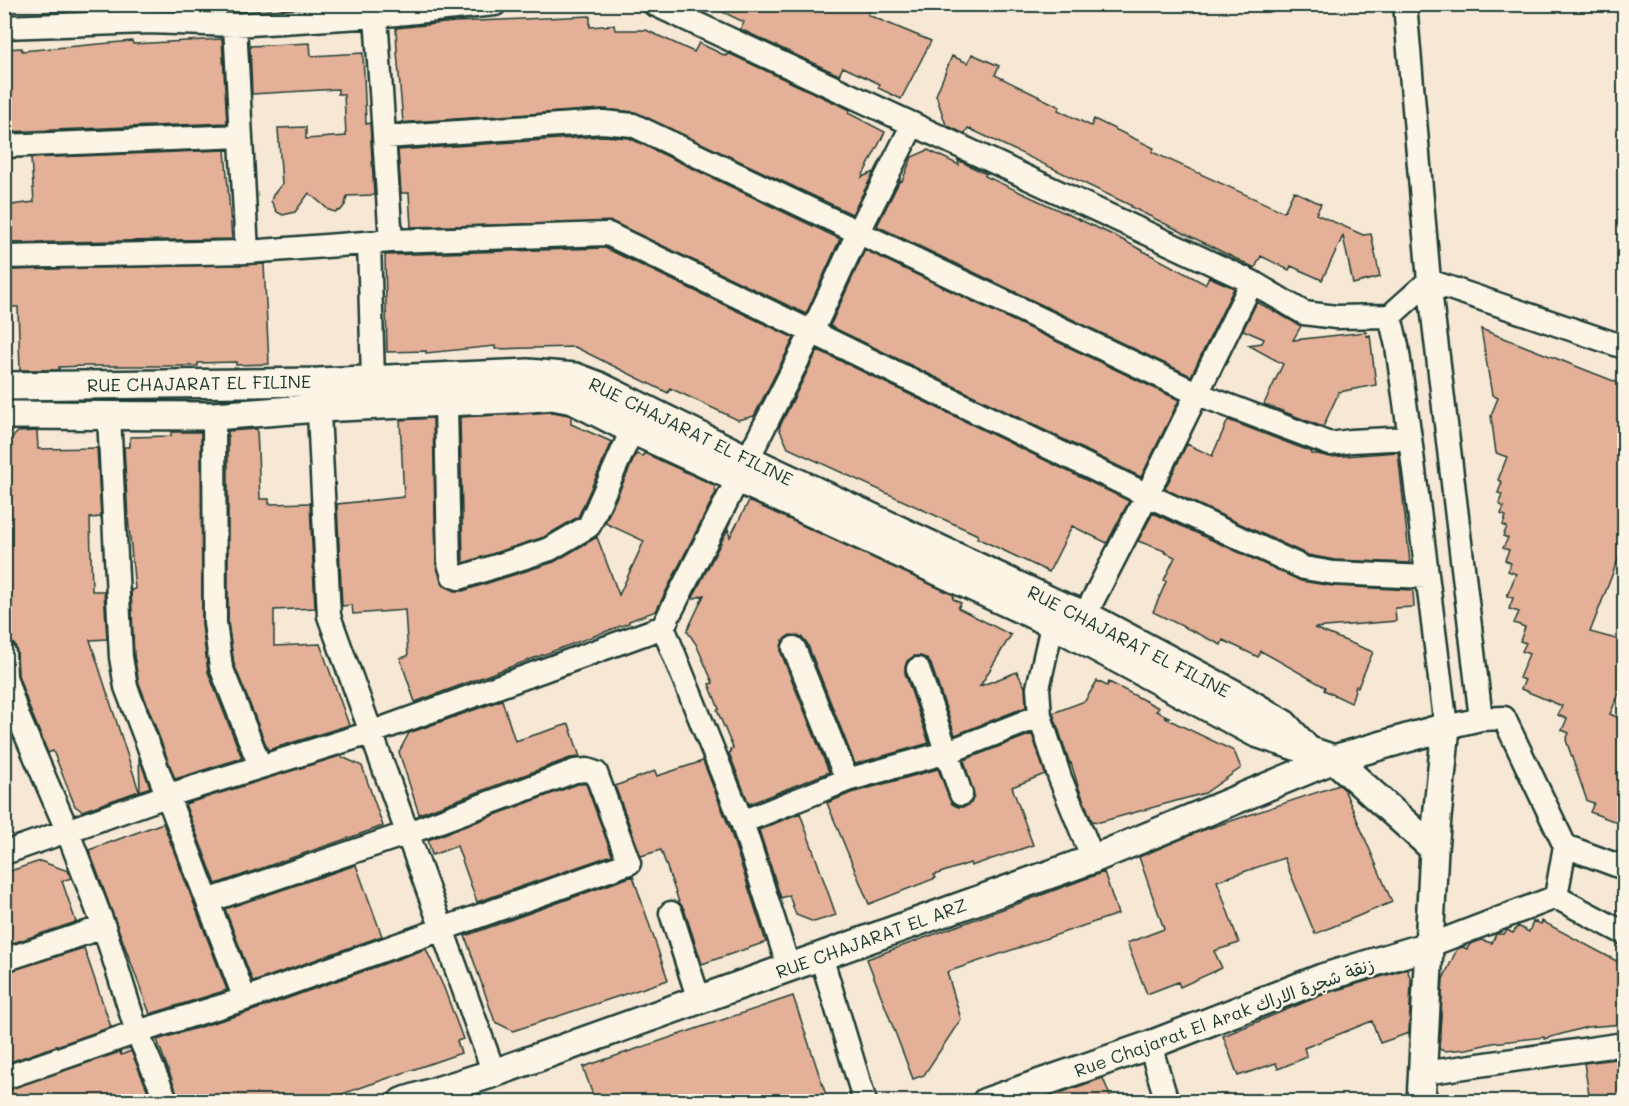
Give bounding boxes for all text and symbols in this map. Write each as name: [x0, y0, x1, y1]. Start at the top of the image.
street label: RUE CHAJARAT EL FILINE: [87, 369, 311, 397]
street label: RUE CHAJARAT EL FILINE: [585, 371, 797, 491]
street label: RUE CHAJARAT EL FILINE: [1024, 579, 1234, 703]
street label: RUE CHAJARAT EL ARZ: [772, 892, 970, 984]
street label: Rue Chajarat El Arak زنقة شجرة الاراك: [1071, 951, 1377, 1083]

